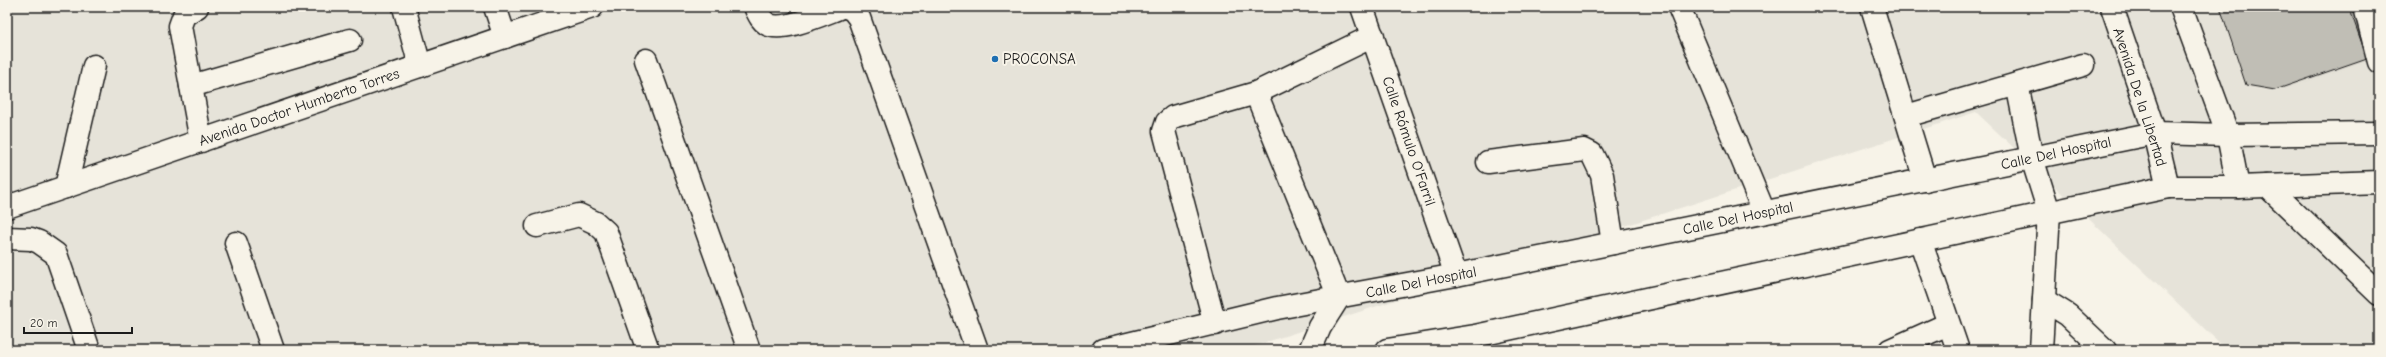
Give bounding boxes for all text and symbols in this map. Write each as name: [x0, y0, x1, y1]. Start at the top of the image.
street label: Avenida De la Libertad: [2109, 25, 2171, 169]
place label: PROCONSA: [1003, 50, 1076, 68]
marker: PROCONSA: [990, 54, 1000, 64]
street label: Avenida Doctor Humberto Torres: [196, 64, 402, 150]
street label: Calle Rómulo O'Farril: [1378, 74, 1440, 208]
street label: Calle Del Hospital: [1999, 133, 2113, 173]
street label: Calle Del Hospital: [1681, 198, 1795, 238]
street label: Calle Del Hospital: [1364, 262, 1478, 302]
scale bar: [24, 309, 132, 335]
text: 20 m: [30, 316, 58, 330]

